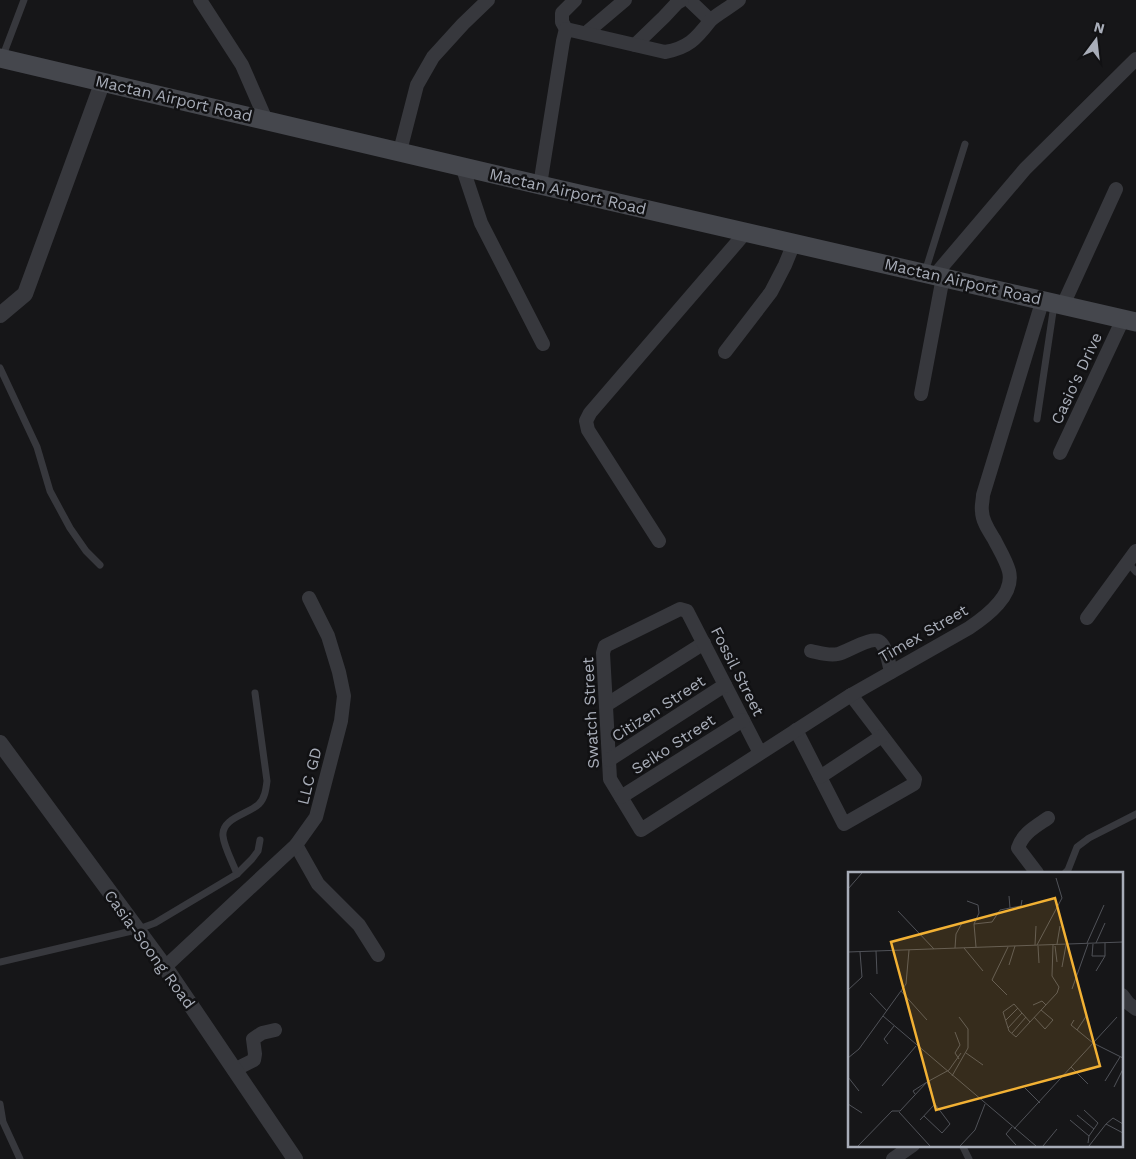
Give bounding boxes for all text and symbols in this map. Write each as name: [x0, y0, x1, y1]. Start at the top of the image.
north arrow: [1071, 15, 1121, 65]
text: N: [1092, 18, 1106, 37]
street label: Mactan Airport Road: [94, 71, 254, 126]
street label: Mactan Airport Road: [488, 164, 648, 219]
street label: Mactan Airport Road: [883, 254, 1043, 309]
street label: Casio's Drive: [1047, 329, 1106, 427]
street label: Timex Street: [875, 600, 971, 667]
street label: Fossil Street: [707, 623, 768, 719]
street label: Swatch Street: [578, 657, 603, 769]
street label: Citizen Street: [608, 671, 709, 746]
street label: Seiko Street: [628, 710, 719, 778]
street label: LLC GD: [293, 746, 326, 807]
inset map: [848, 872, 1124, 1146]
street label: Casia-Soong Road: [100, 886, 199, 1012]

